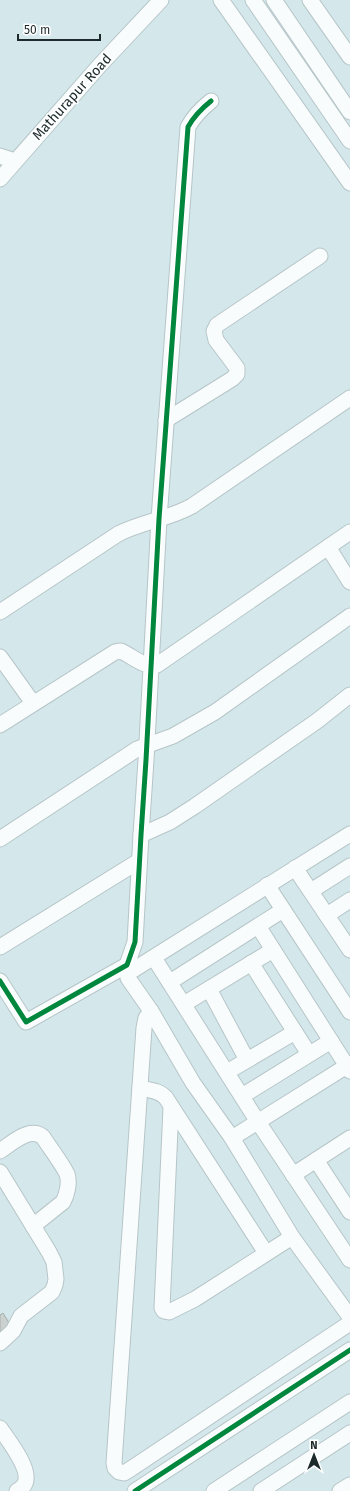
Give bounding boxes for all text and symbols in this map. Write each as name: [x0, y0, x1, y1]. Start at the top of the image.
scale bar: [18, 16, 100, 42]
text: 50 m: [24, 23, 50, 37]
street label: Mathurapur Road: [29, 50, 115, 144]
north arrow: [294, 1435, 334, 1475]
text: N: [310, 1439, 318, 1452]

